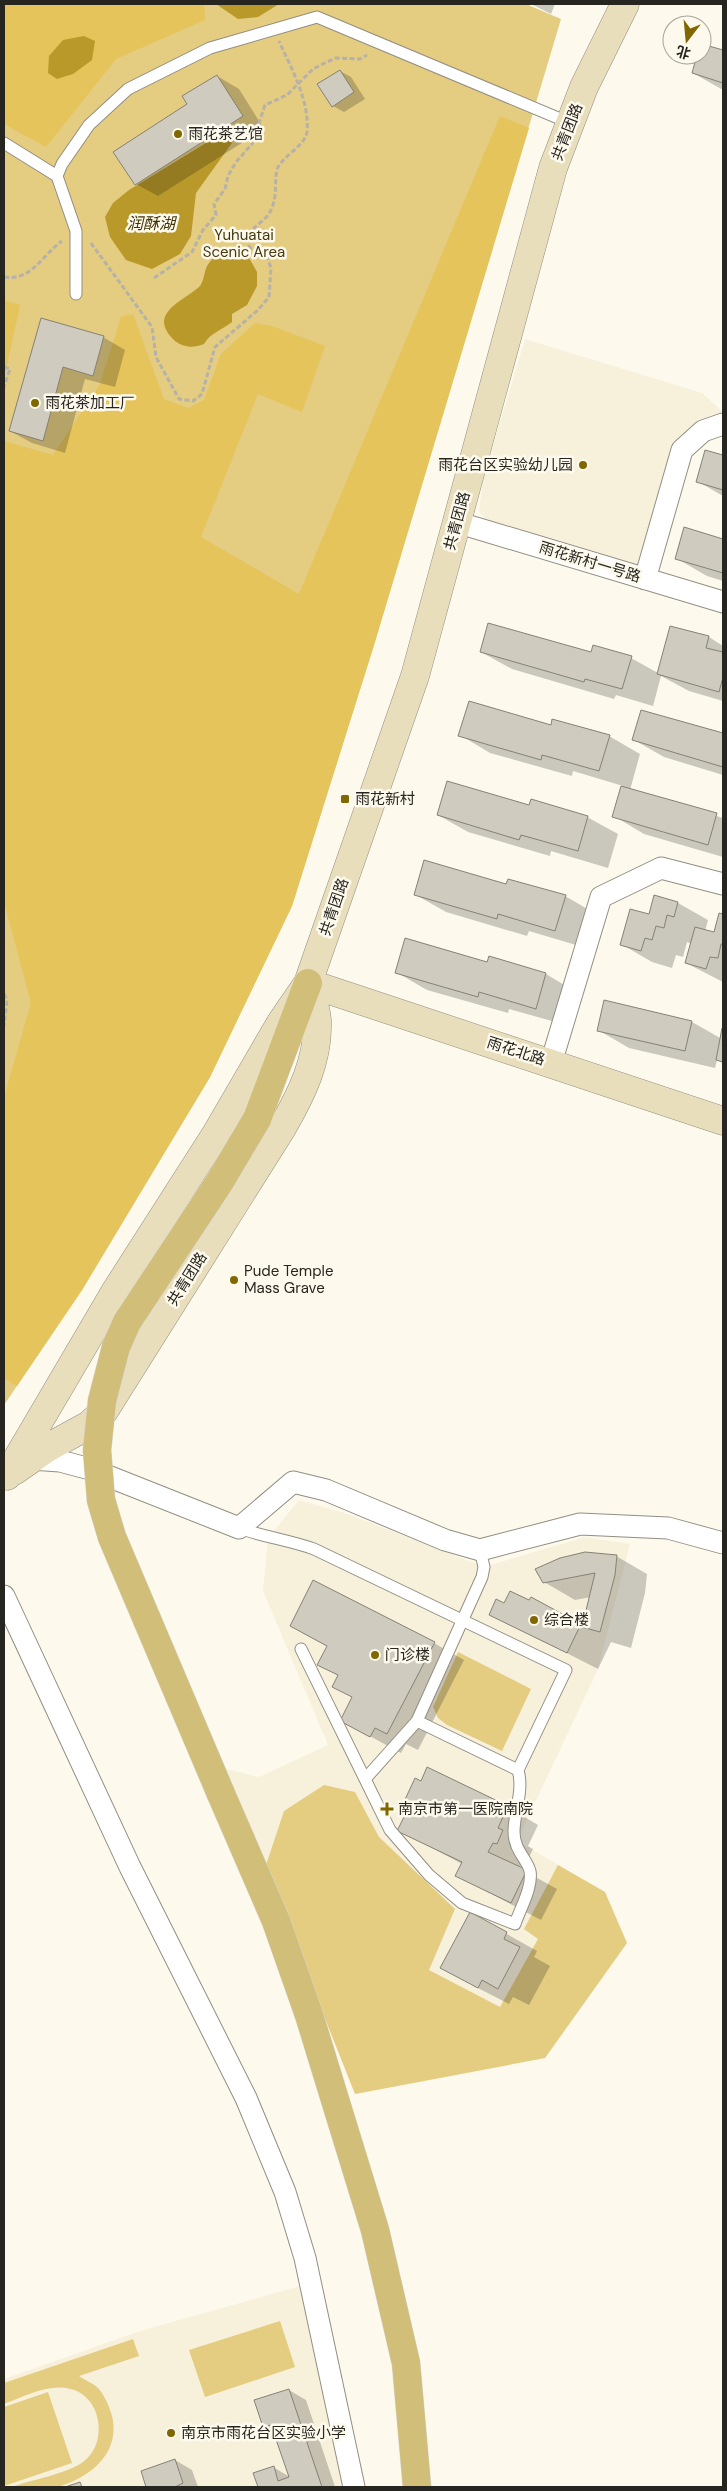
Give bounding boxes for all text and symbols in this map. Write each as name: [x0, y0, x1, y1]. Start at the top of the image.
north arrow: [662, 15, 712, 65]
text: 北: [674, 42, 693, 63]
street label: 共青团路: [547, 100, 587, 164]
place label: 雨花茶艺馆: [188, 124, 263, 144]
marker: 雨花茶艺馆: [172, 128, 184, 140]
water label: 润酥湖: [127, 213, 178, 234]
park label: Yuhuatai Scenic Area: [203, 225, 285, 262]
place label: 雨花茶加工厂: [45, 393, 135, 413]
marker: 雨花茶加工厂: [29, 397, 41, 409]
place label: 雨花台区实验幼儿园: [438, 455, 573, 475]
marker: 雨花台区实验幼儿园: [577, 459, 589, 471]
street label: 共青团路: [440, 489, 474, 553]
street label: 雨花新村一号路: [537, 537, 643, 587]
place label: 雨花新村: [355, 789, 415, 809]
marker: 雨花新村: [339, 793, 351, 805]
street label: 共青团路: [315, 875, 353, 939]
street label: 雨花北路: [484, 1032, 548, 1070]
street label: 共青团路: [163, 1248, 211, 1310]
place label: Pude Temple Mass Grave: [244, 1261, 333, 1298]
marker: Pude Temple Mass Grave: [228, 1274, 240, 1286]
place label: 综合楼: [544, 1610, 589, 1630]
marker: 综合楼: [528, 1614, 540, 1626]
place label: 门诊楼: [385, 1645, 430, 1665]
marker: 门诊楼: [369, 1649, 381, 1661]
place label: 南京市第一医院南院: [398, 1799, 533, 1819]
marker: 南京市第一医院南院: [380, 1802, 394, 1816]
place label: 南京市雨花台区实验小学: [181, 2423, 346, 2443]
marker: 南京市雨花台区实验小学: [165, 2427, 177, 2439]

